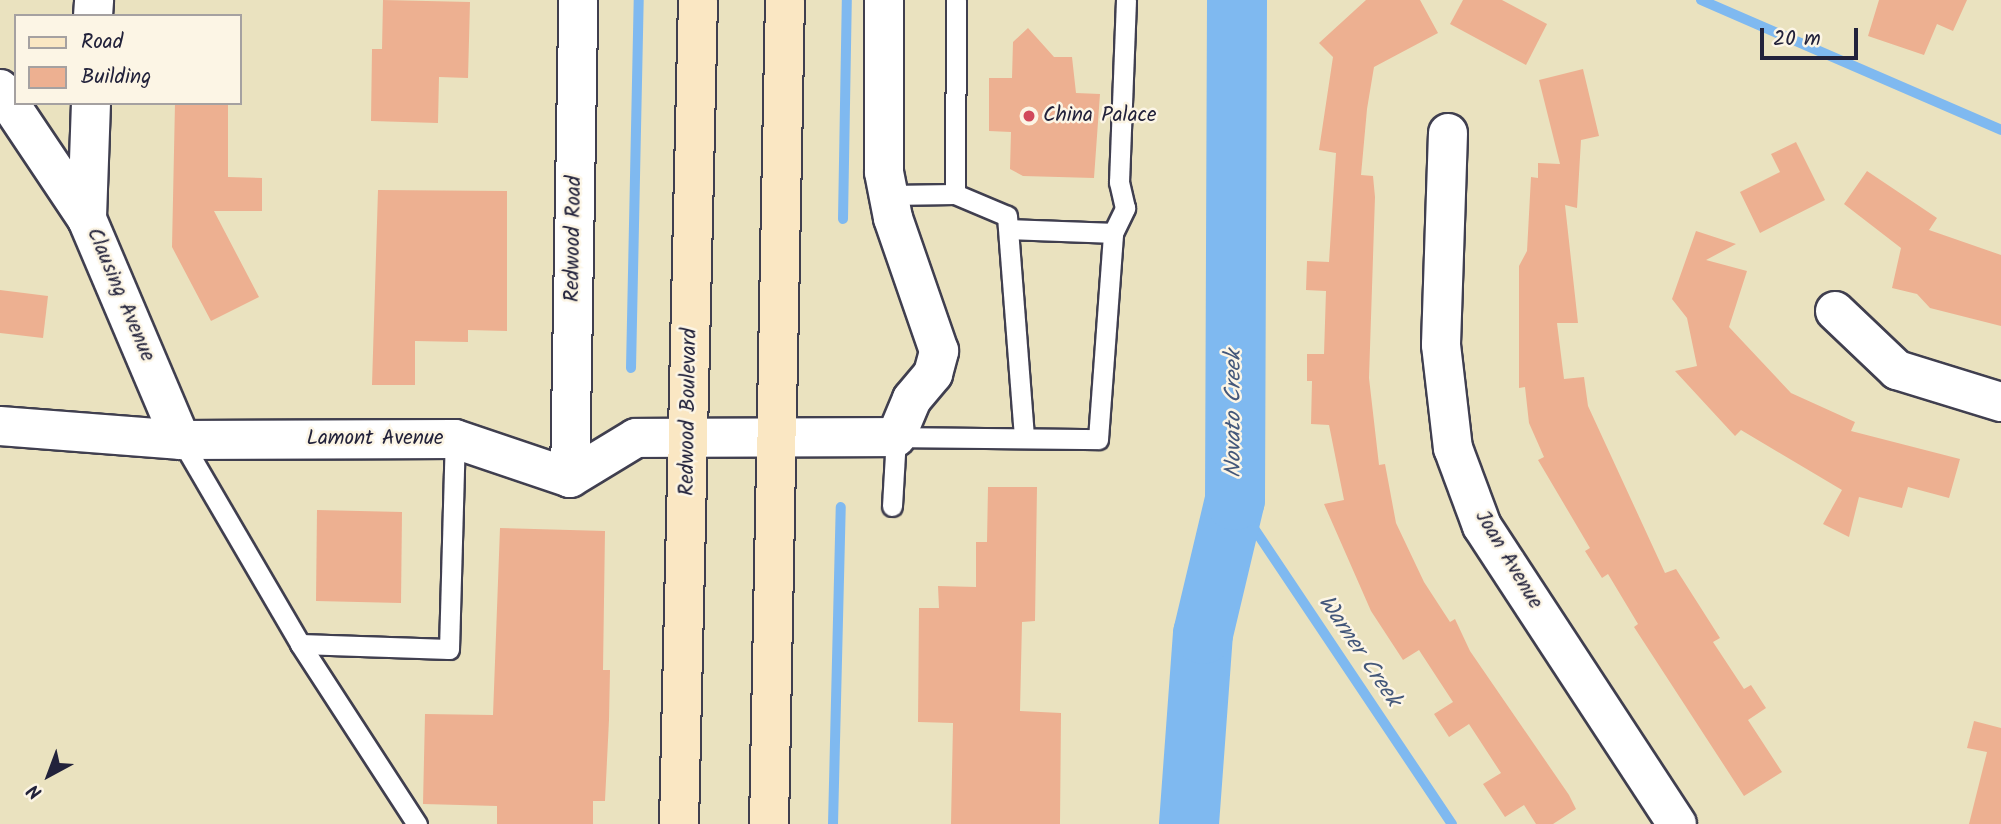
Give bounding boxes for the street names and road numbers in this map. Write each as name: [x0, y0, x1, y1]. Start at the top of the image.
street label: Redwood Road: [560, 176, 588, 302]
street label: Clausing Avenue: [80, 224, 160, 366]
street label: Redwood Boulevard: [675, 328, 703, 496]
street label: Lamont Avenue: [306, 426, 444, 452]
street label: Joan Avenue: [1469, 506, 1547, 614]

